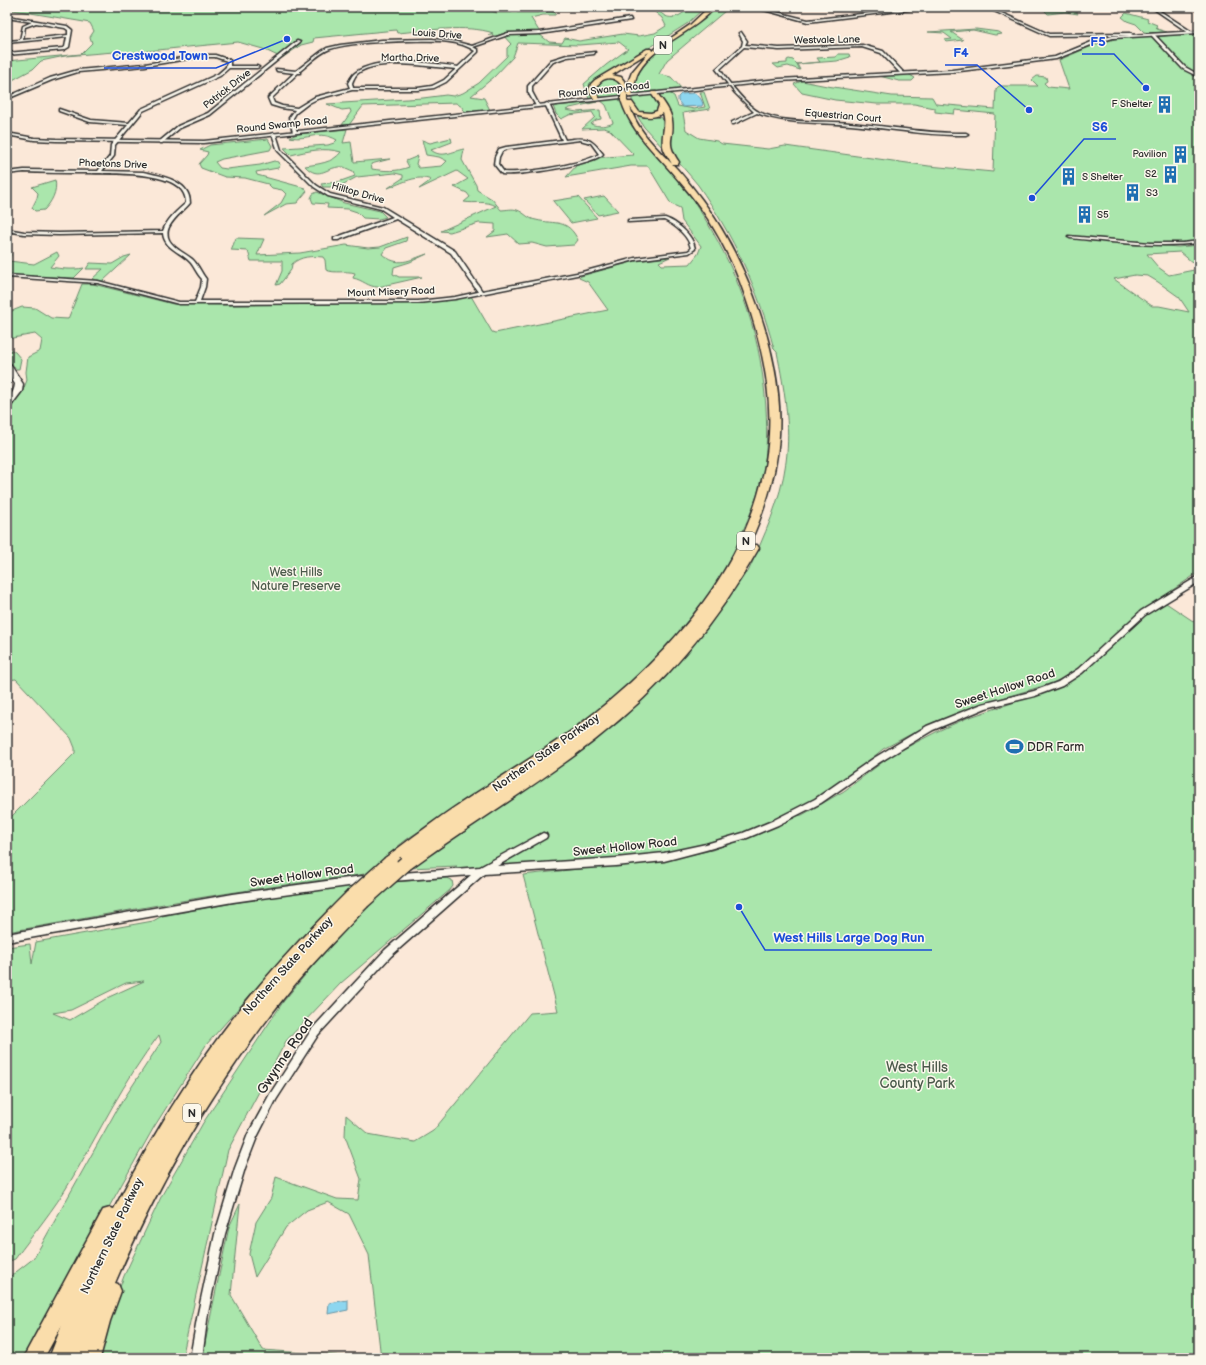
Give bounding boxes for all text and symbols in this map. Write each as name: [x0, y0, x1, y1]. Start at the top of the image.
street label: Louis Drive: [412, 26, 462, 42]
callout: F5: [1082, 29, 1114, 54]
street label: Westvale Lane: [794, 33, 860, 47]
text: F5: [1090, 34, 1106, 50]
road number: N: [654, 36, 672, 54]
callout: F4: [945, 40, 977, 65]
callout: Crestwood Town: [104, 43, 216, 68]
text: F4: [953, 45, 969, 61]
text: Crestwood Town: [112, 48, 208, 64]
street label: Martha Drive: [381, 51, 439, 65]
street label: Patrick Drive: [201, 67, 253, 111]
street label: Round Swamp Road: [558, 79, 650, 101]
building icon: F Shelter: [1155, 94, 1175, 114]
place label: F Shelter: [1111, 98, 1152, 110]
street label: Equestrian Court: [804, 107, 882, 125]
street label: Round Swamp Road: [236, 114, 328, 136]
callout: S6: [1084, 114, 1116, 139]
text: S6: [1092, 119, 1108, 135]
building icon: Pavilion: [1170, 144, 1190, 164]
place label: Pavilion: [1132, 148, 1167, 160]
street label: Phaetons Drive: [78, 157, 148, 171]
building icon: S2: [1160, 164, 1180, 184]
building icon: S Shelter: [1059, 167, 1079, 187]
place label: S2: [1145, 168, 1157, 180]
place label: S Shelter: [1082, 171, 1123, 183]
street label: Hilltop Drive: [330, 180, 386, 206]
building icon: S3: [1123, 183, 1143, 203]
place label: S3: [1146, 187, 1158, 199]
building icon: S5: [1074, 205, 1094, 225]
place label: S5: [1097, 209, 1109, 221]
street label: Mount Misery Road: [347, 284, 435, 300]
road number: N: [737, 532, 755, 550]
park label: West Hills Nature Preserve: [251, 565, 341, 594]
street label: Sweet Hollow Road: [953, 666, 1057, 712]
street label: Northern State Parkway: [490, 710, 603, 796]
sports icon: DDR Farm: [1004, 737, 1024, 757]
place label: DDR Farm: [1027, 740, 1084, 755]
street label: Sweet Hollow Road: [572, 834, 678, 860]
street label: Sweet Hollow Road: [249, 861, 355, 891]
street label: Northern State Parkway: [240, 913, 336, 1018]
callout: West Hills Large Dog Run: [765, 925, 932, 950]
text: West Hills Large Dog Run: [773, 930, 925, 946]
street label: Gwynne Road: [253, 1015, 317, 1097]
park label: West Hills County Park: [879, 1059, 955, 1092]
road number: N: [183, 1104, 201, 1122]
street label: Northern State Parkway: [77, 1175, 147, 1296]

